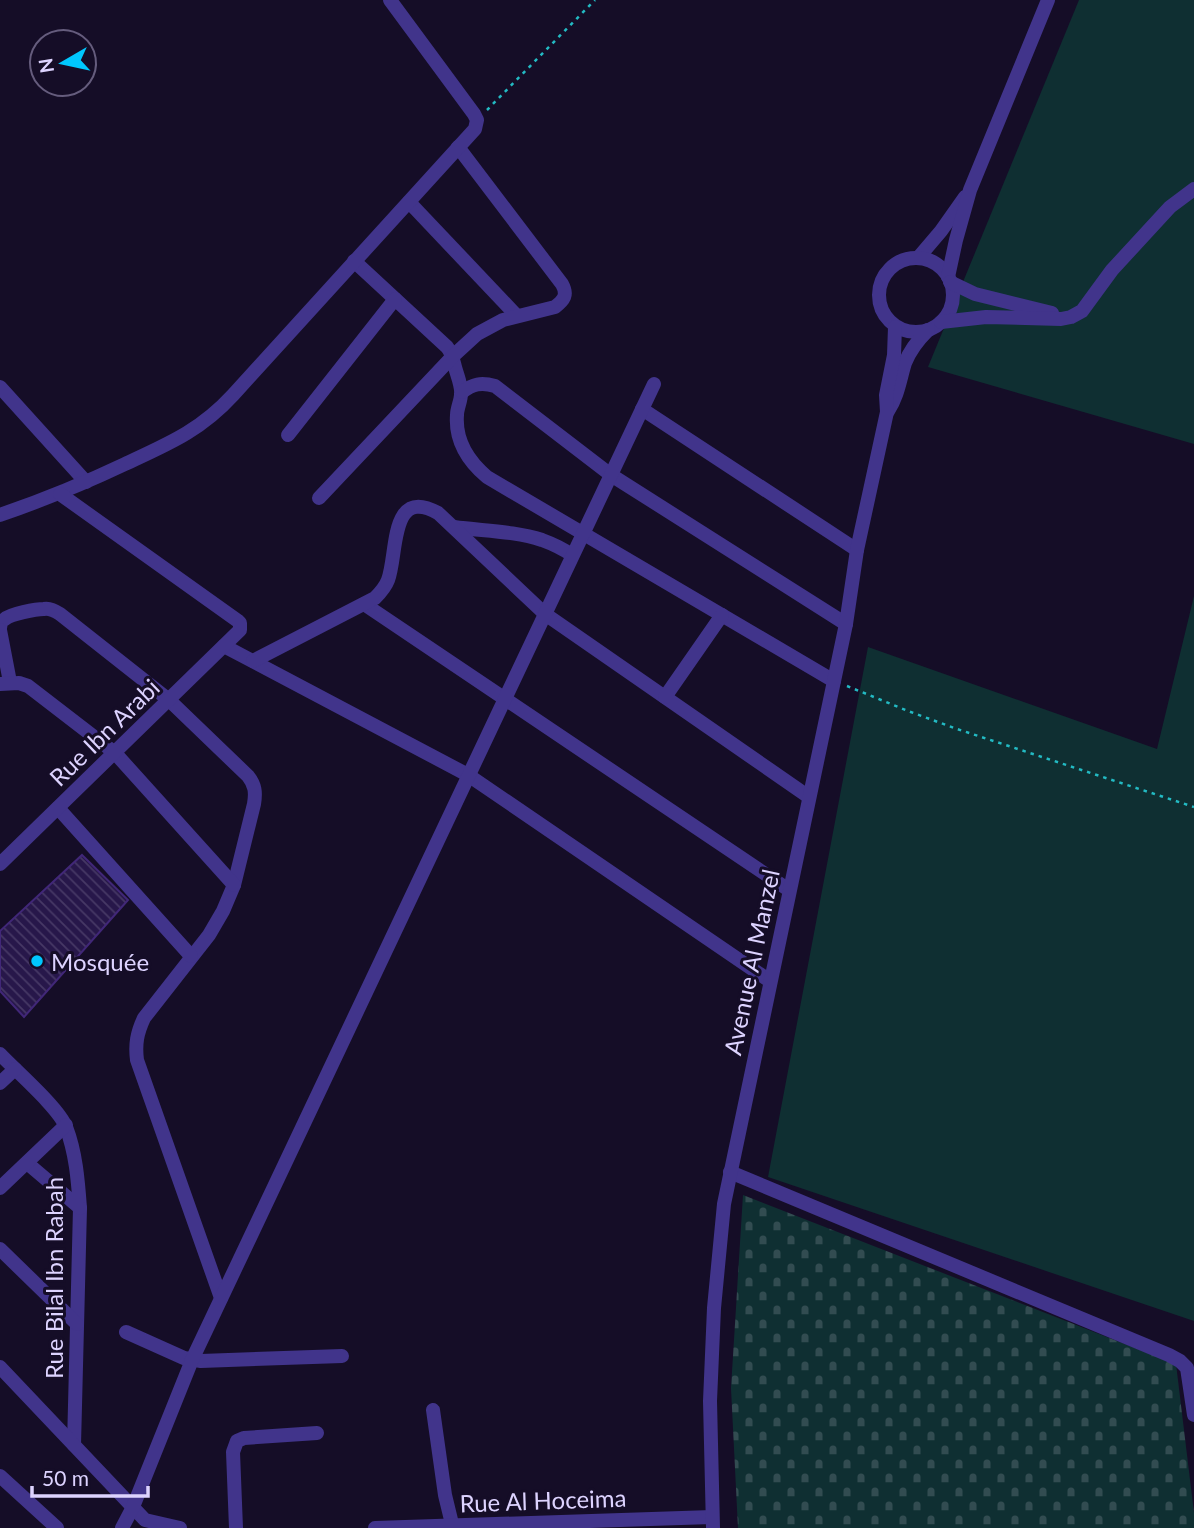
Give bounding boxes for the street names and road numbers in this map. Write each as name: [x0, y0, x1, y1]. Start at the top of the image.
street label: Rue Ibn Arabi: [43, 672, 165, 792]
street label: Avenue Al Manzel: [717, 867, 785, 1057]
street label: Rue Bilal Ibn Rabah: [39, 1177, 68, 1379]
street label: Rue Al Hoceima: [459, 1483, 627, 1517]

